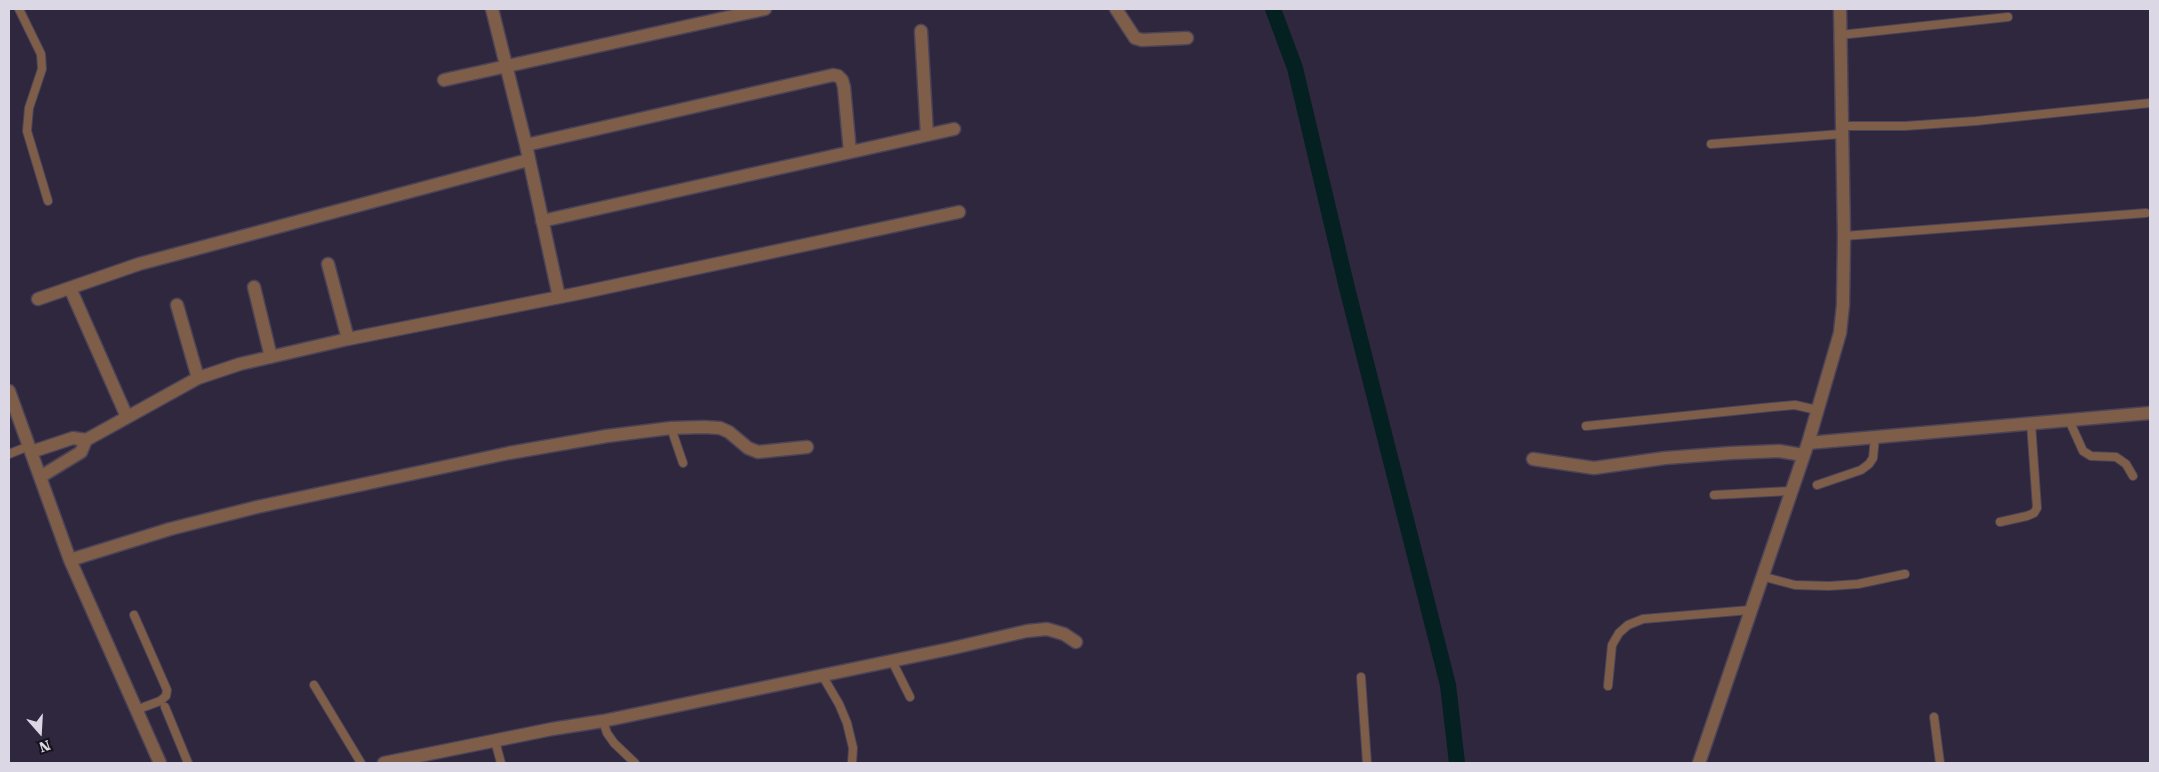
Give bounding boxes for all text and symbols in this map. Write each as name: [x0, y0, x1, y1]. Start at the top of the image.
north arrow: [15, 707, 65, 757]
text: N: [37, 737, 53, 756]

